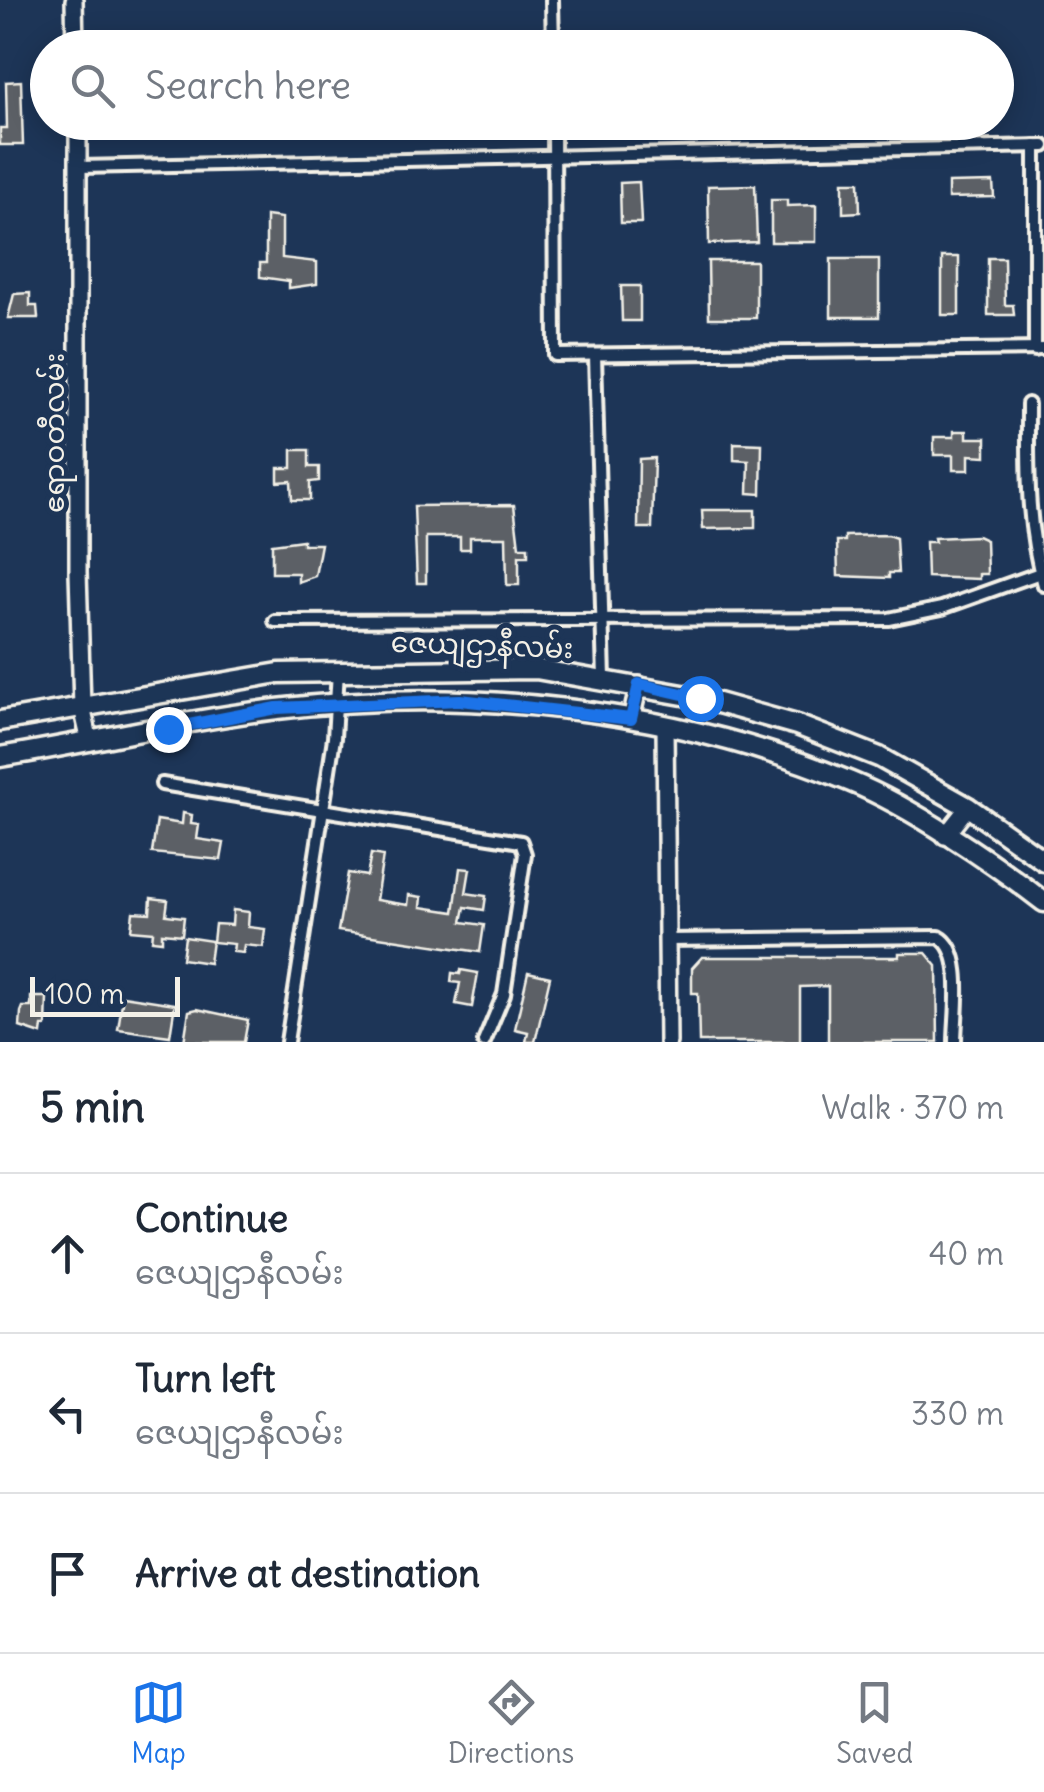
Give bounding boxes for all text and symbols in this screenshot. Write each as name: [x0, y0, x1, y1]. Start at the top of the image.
search box: [30, 30, 1014, 140]
icon: search: [65, 58, 120, 113]
text: Search here: [145, 62, 351, 109]
street label: ဧရာဝတီလမ်း: [36, 353, 77, 513]
street label: ဇေယျဌာနီလမ်း: [390, 624, 574, 671]
route start: [678, 676, 724, 722]
route end: [146, 707, 192, 753]
scale bar: [30, 972, 180, 1016]
text: 100 m: [45, 976, 124, 1012]
text: 5 min: [40, 1081, 145, 1133]
text: Walk · 370 m: [821, 1087, 1004, 1128]
text: Continue: [135, 1195, 288, 1242]
icon: ahead: [40, 1226, 95, 1281]
text: 40 m: [929, 1233, 1004, 1274]
text: ဇေယျဌာနီလမ်း: [135, 1252, 344, 1293]
text: Turn left: [135, 1355, 275, 1402]
icon: left: [40, 1386, 95, 1441]
text: 330 m: [911, 1393, 1004, 1434]
text: ဇေယျဌာနီလမ်း: [135, 1412, 344, 1453]
icon: arrive: [40, 1546, 95, 1601]
text: Arrive at destination: [135, 1550, 480, 1597]
tab: Map: [131, 1675, 186, 1771]
tab: Directions: [448, 1675, 574, 1771]
tab: Saved: [836, 1675, 913, 1771]

